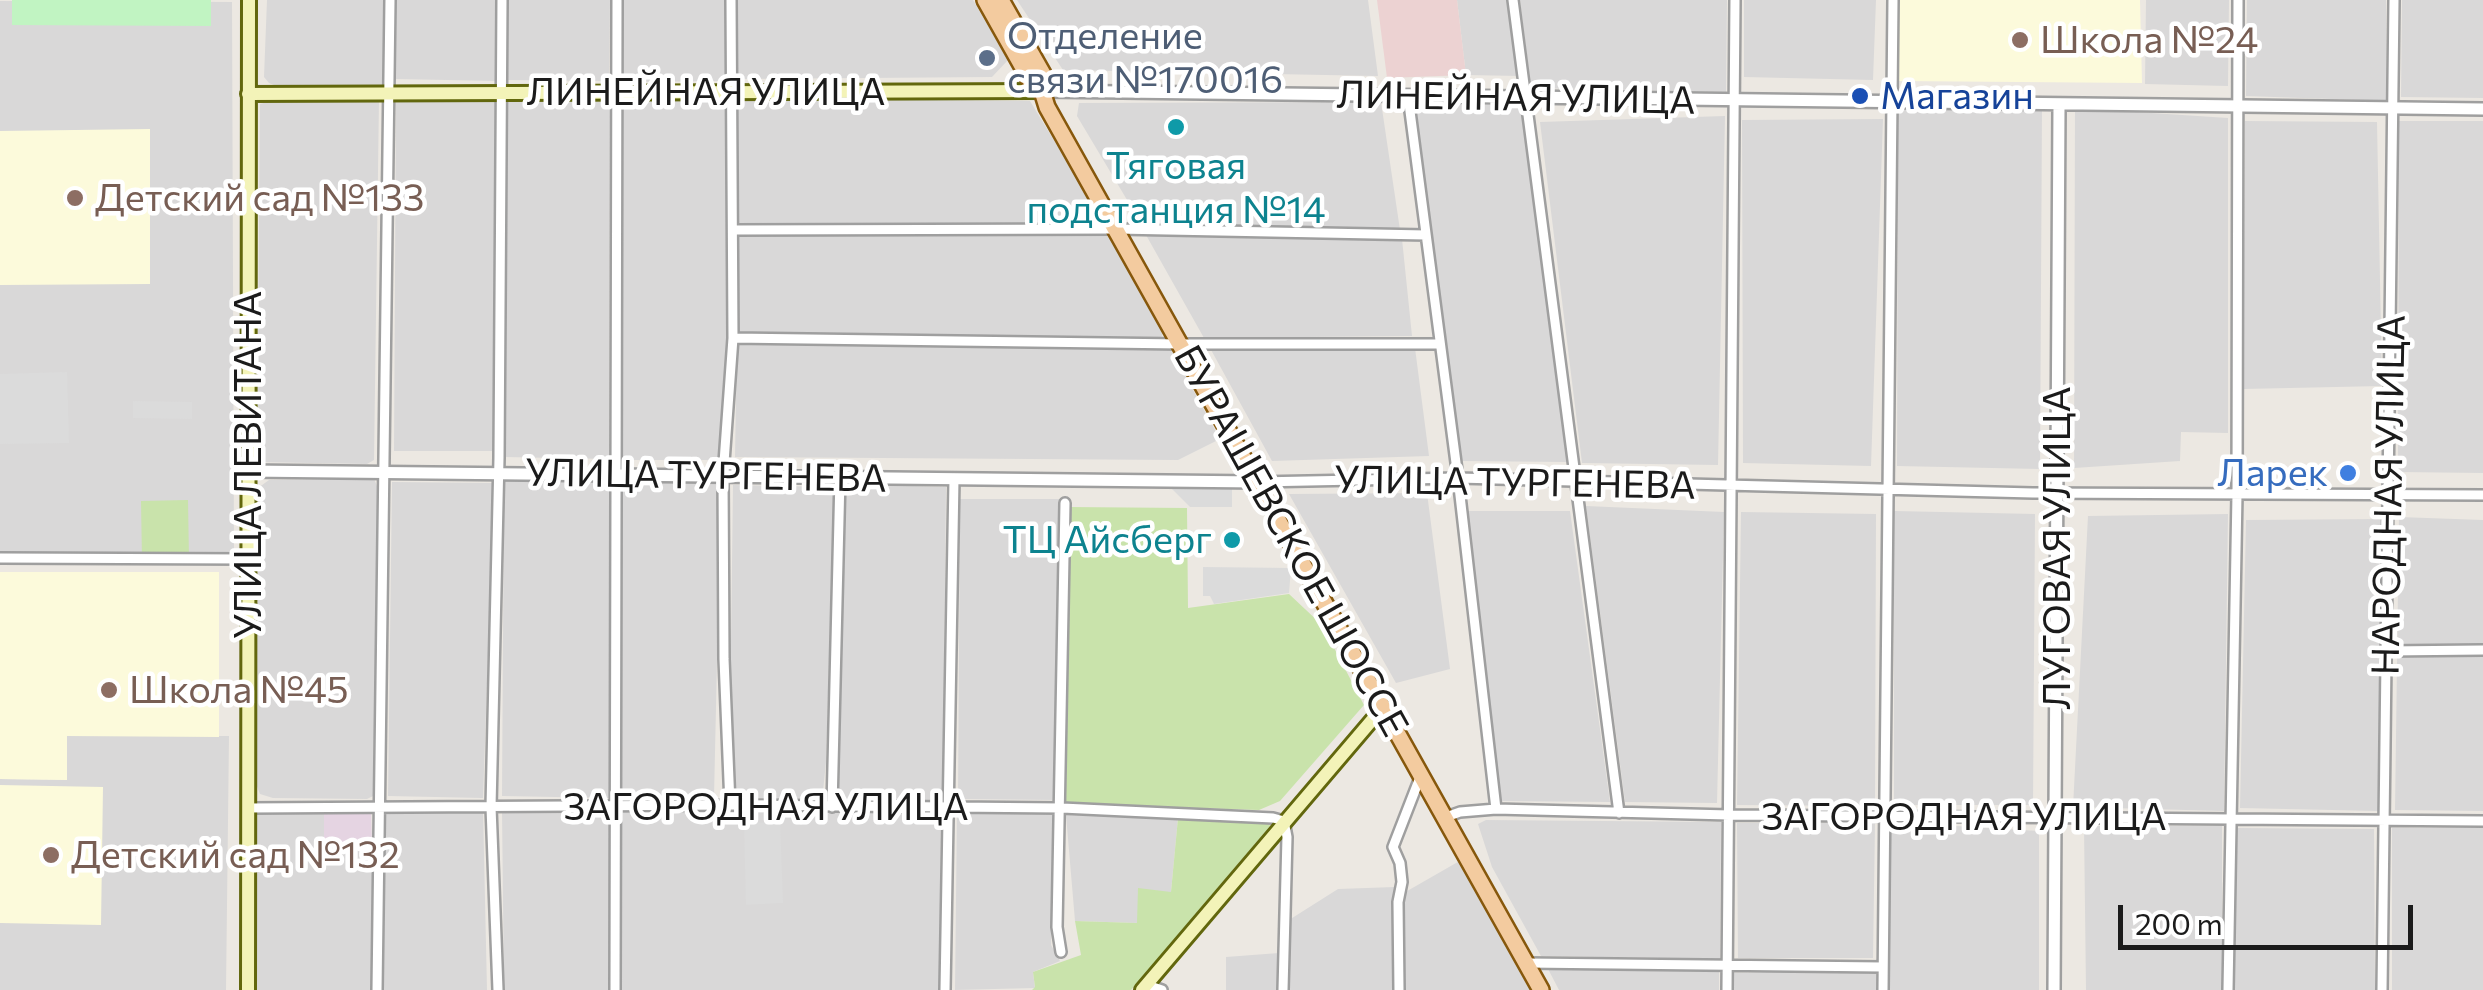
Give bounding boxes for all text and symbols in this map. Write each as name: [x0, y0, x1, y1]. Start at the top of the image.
place label: Отделение связи №170016: [1007, 13, 1283, 102]
place label: Школа №24: [2040, 17, 2258, 63]
marker: Школа №24: [2009, 29, 2031, 51]
marker: Отделение связи №170016: [976, 47, 998, 69]
street label: ЛИНЕЙНАЯ УЛИЦА: [527, 69, 885, 115]
street label: ЛИНЕЙНАЯ УЛИЦА: [1336, 72, 1696, 124]
place label: Магазин: [1880, 73, 2034, 119]
marker: Магазин: [1849, 85, 1871, 107]
marker: Тяговая подстанция №14: [1165, 116, 1187, 138]
place label: Тяговая подстанция №14: [1026, 143, 1326, 232]
place label: Детский сад №133: [95, 175, 424, 221]
marker: Детский сад №133: [64, 187, 86, 209]
street label: УЛИЦА ЛЕВИТАНА: [225, 291, 271, 639]
street label: НАРОДНАЯ УЛИЦА: [2363, 314, 2415, 676]
street label: БУРАШЕВСКОЕ ШОССЕ: [1164, 338, 1418, 744]
street label: ЛУГОВАЯ УЛИЦА: [2034, 386, 2080, 710]
street label: УЛИЦА ТУРГЕНЕВА: [525, 450, 887, 502]
place label: Ларек: [2217, 450, 2328, 496]
street label: УЛИЦА ТУРГЕНЕВА: [1334, 457, 1696, 509]
marker: Ларек: [2337, 462, 2359, 484]
place label: ТЦ Айсберг: [1003, 517, 1212, 563]
marker: ТЦ Айсберг: [1221, 529, 1243, 551]
place label: Школа №45: [129, 667, 349, 713]
marker: Школа №45: [98, 679, 120, 701]
street label: ЗАГОРОДНАЯ УЛИЦА: [563, 784, 969, 830]
street label: ЗАГОРОДНАЯ УЛИЦА: [1761, 794, 2167, 840]
place label: Детский сад №132: [71, 832, 400, 878]
marker: Детский сад №132: [40, 844, 62, 866]
scale bar: [2123, 885, 2418, 947]
text: 200 m: [2135, 904, 2223, 941]

